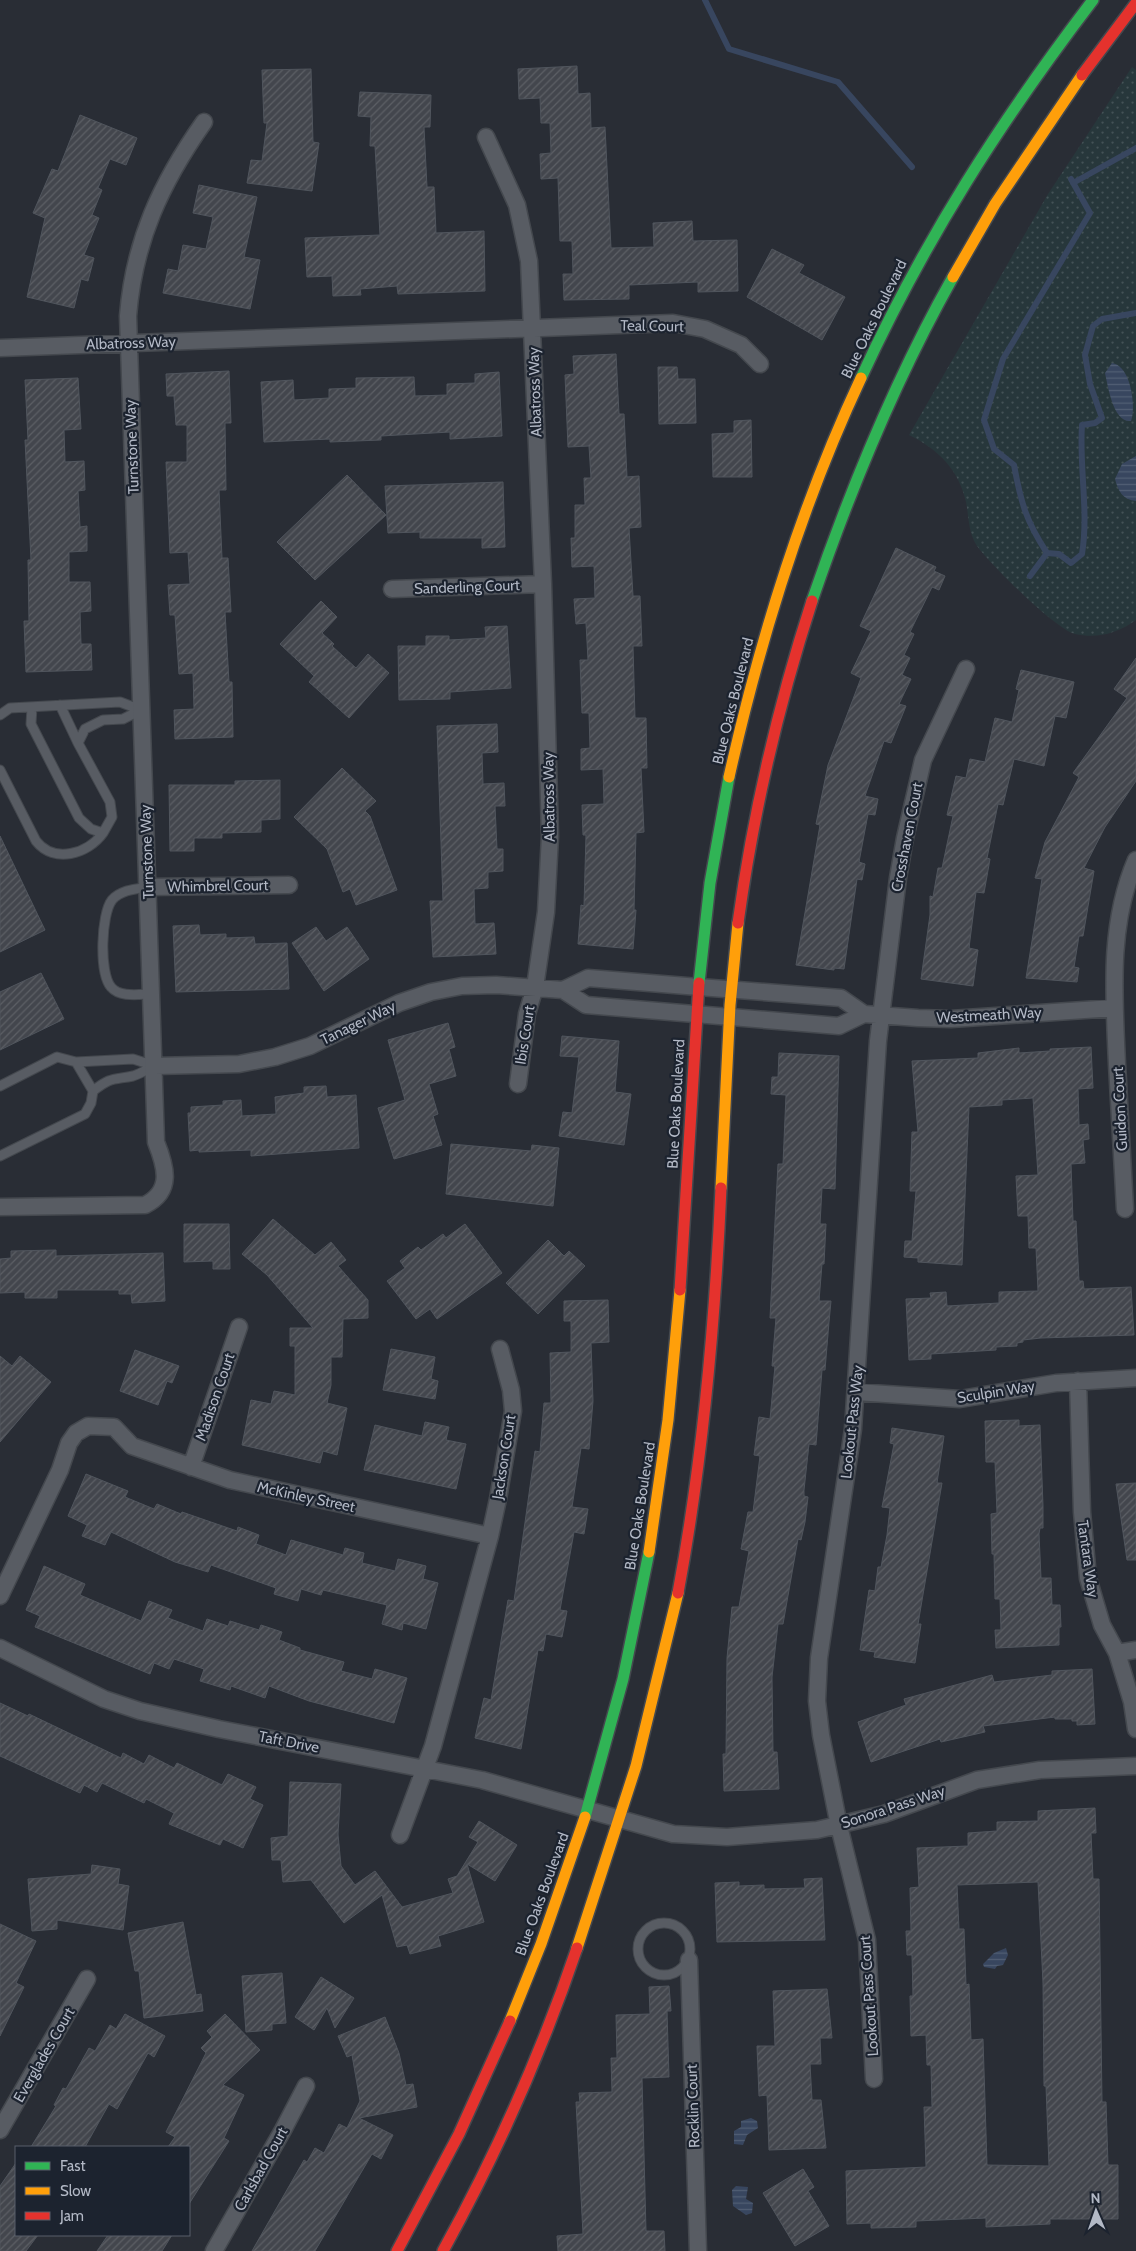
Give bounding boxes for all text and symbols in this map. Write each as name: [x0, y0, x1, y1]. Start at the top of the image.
street label: Blue Oaks Boulevard: [837, 257, 911, 381]
street label: Teal Court: [620, 316, 684, 336]
street label: Albatross Way: [86, 332, 177, 354]
street label: Albatross Way: [524, 346, 546, 437]
street label: Turnstone Way: [121, 399, 143, 495]
street label: Sanderling Court: [414, 576, 520, 598]
street label: Blue Oaks Boulevard: [709, 636, 757, 766]
street label: Albatross Way: [539, 752, 559, 842]
street label: Crosshaven Court: [888, 781, 926, 893]
street label: Turnstone Way: [136, 804, 158, 900]
street label: Whimbrel Court: [167, 876, 269, 896]
street label: Tanager Way: [318, 997, 399, 1049]
street label: Westmeath Way: [936, 1003, 1042, 1027]
street label: Ibis Court: [511, 1004, 539, 1066]
street label: Blue Oaks Boulevard: [664, 1039, 688, 1169]
street label: Guidon Court: [1109, 1066, 1131, 1152]
street label: Madison Court: [192, 1351, 238, 1443]
street label: Lookout Pass Way: [837, 1364, 867, 1480]
street label: Sculpin Way: [956, 1377, 1037, 1407]
street label: Jackson Court: [488, 1413, 520, 1502]
street label: Blue Oaks Boulevard: [621, 1441, 659, 1571]
street label: McKinley Street: [255, 1478, 357, 1516]
street label: Tantara Way: [1074, 1519, 1102, 1599]
street label: Taft Drive: [257, 1727, 321, 1757]
street label: Sonora Pass Way: [839, 1782, 948, 1832]
street label: Blue Oaks Boulevard: [511, 1830, 573, 1958]
street label: Lookout Pass Court: [856, 1935, 882, 2057]
street label: Everglades Court: [10, 2004, 78, 2106]
street label: Rocklin Court: [683, 2064, 703, 2148]
street label: Carlsbad Court: [231, 2124, 291, 2214]
legend: [15, 2146, 190, 2236]
text: Fast: [60, 2157, 85, 2175]
text: Slow: [60, 2182, 91, 2200]
north arrow: [1071, 2186, 1121, 2236]
text: N: [1090, 2189, 1101, 2207]
text: Jam: [59, 2207, 84, 2225]

